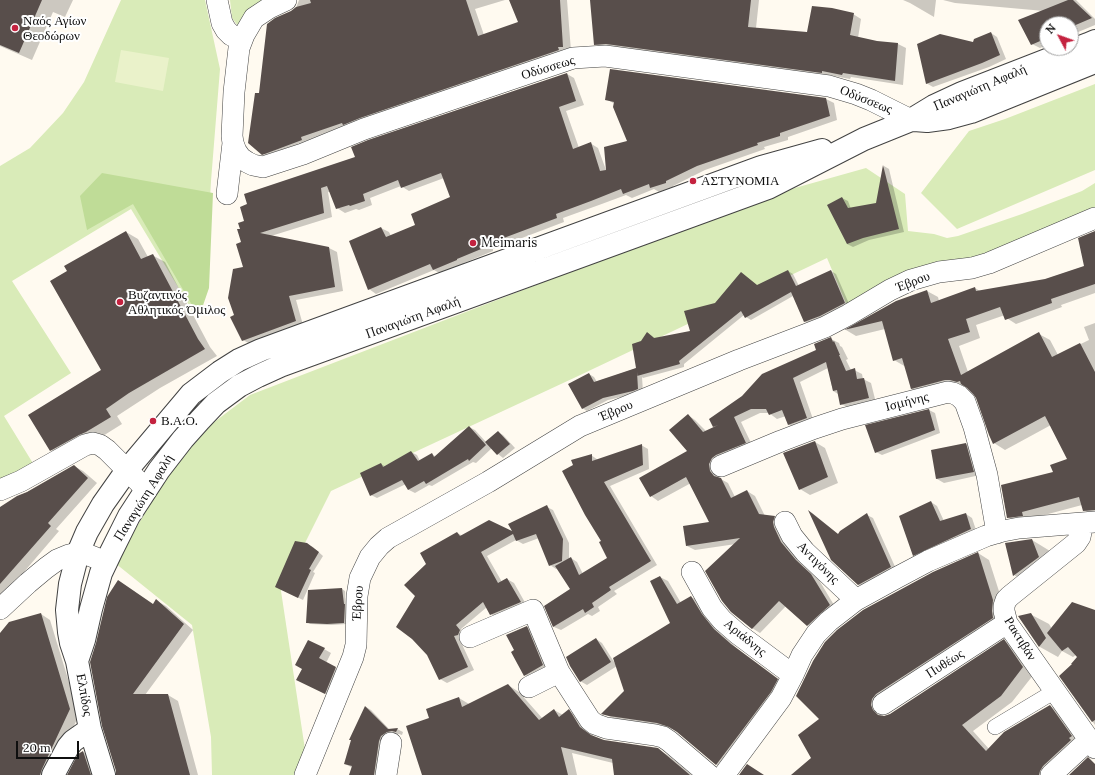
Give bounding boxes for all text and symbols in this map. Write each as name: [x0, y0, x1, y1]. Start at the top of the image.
place label: Ναός Αγίων Θεοδώρων: [23, 13, 86, 44]
north arrow: [1039, 16, 1079, 56]
text: N: [1043, 21, 1059, 37]
marker: Ναός Αγίων Θεοδώρων: [10, 23, 20, 33]
street label: Οδύσσεως: [519, 52, 577, 84]
street label: Παναγιώτη Αφαλή: [931, 61, 1029, 115]
street label: Οδύσσεως: [838, 82, 894, 118]
place label: ΑΣΤΥΝΟΜΙΑ: [701, 173, 779, 189]
marker: ΑΣΤΥΝΟΜΙΑ: [688, 176, 698, 186]
place label: Meimaris: [481, 235, 537, 251]
marker: Meimaris: [468, 238, 478, 248]
street label: Έβρου: [894, 268, 932, 296]
place label: Βυζαντινός Αθλητικός Όμιλος: [128, 287, 225, 318]
street label: Παναγιώτη Αφαλή: [364, 294, 462, 342]
marker: Βυζαντινός Αθλητικός Όμιλος: [115, 297, 125, 307]
street label: Ισμήνης: [884, 389, 930, 415]
street label: Έβρου: [597, 397, 635, 425]
place label: Β.Α.Ο.: [161, 413, 198, 429]
marker: Β.Α.Ο.: [148, 416, 158, 426]
street label: Παναγιώτη Αφαλή: [111, 452, 177, 544]
street label: Αντιγόνης: [794, 539, 842, 587]
street label: Έβρου: [349, 585, 367, 621]
street label: Ρακτιβάν: [1001, 614, 1039, 664]
street label: Αριάδνης: [721, 616, 769, 660]
street label: Πυθέως: [923, 646, 967, 682]
street label: Ελπίδος: [73, 672, 95, 718]
scale bar: [18, 733, 81, 759]
text: 20 m: [23, 740, 51, 755]

